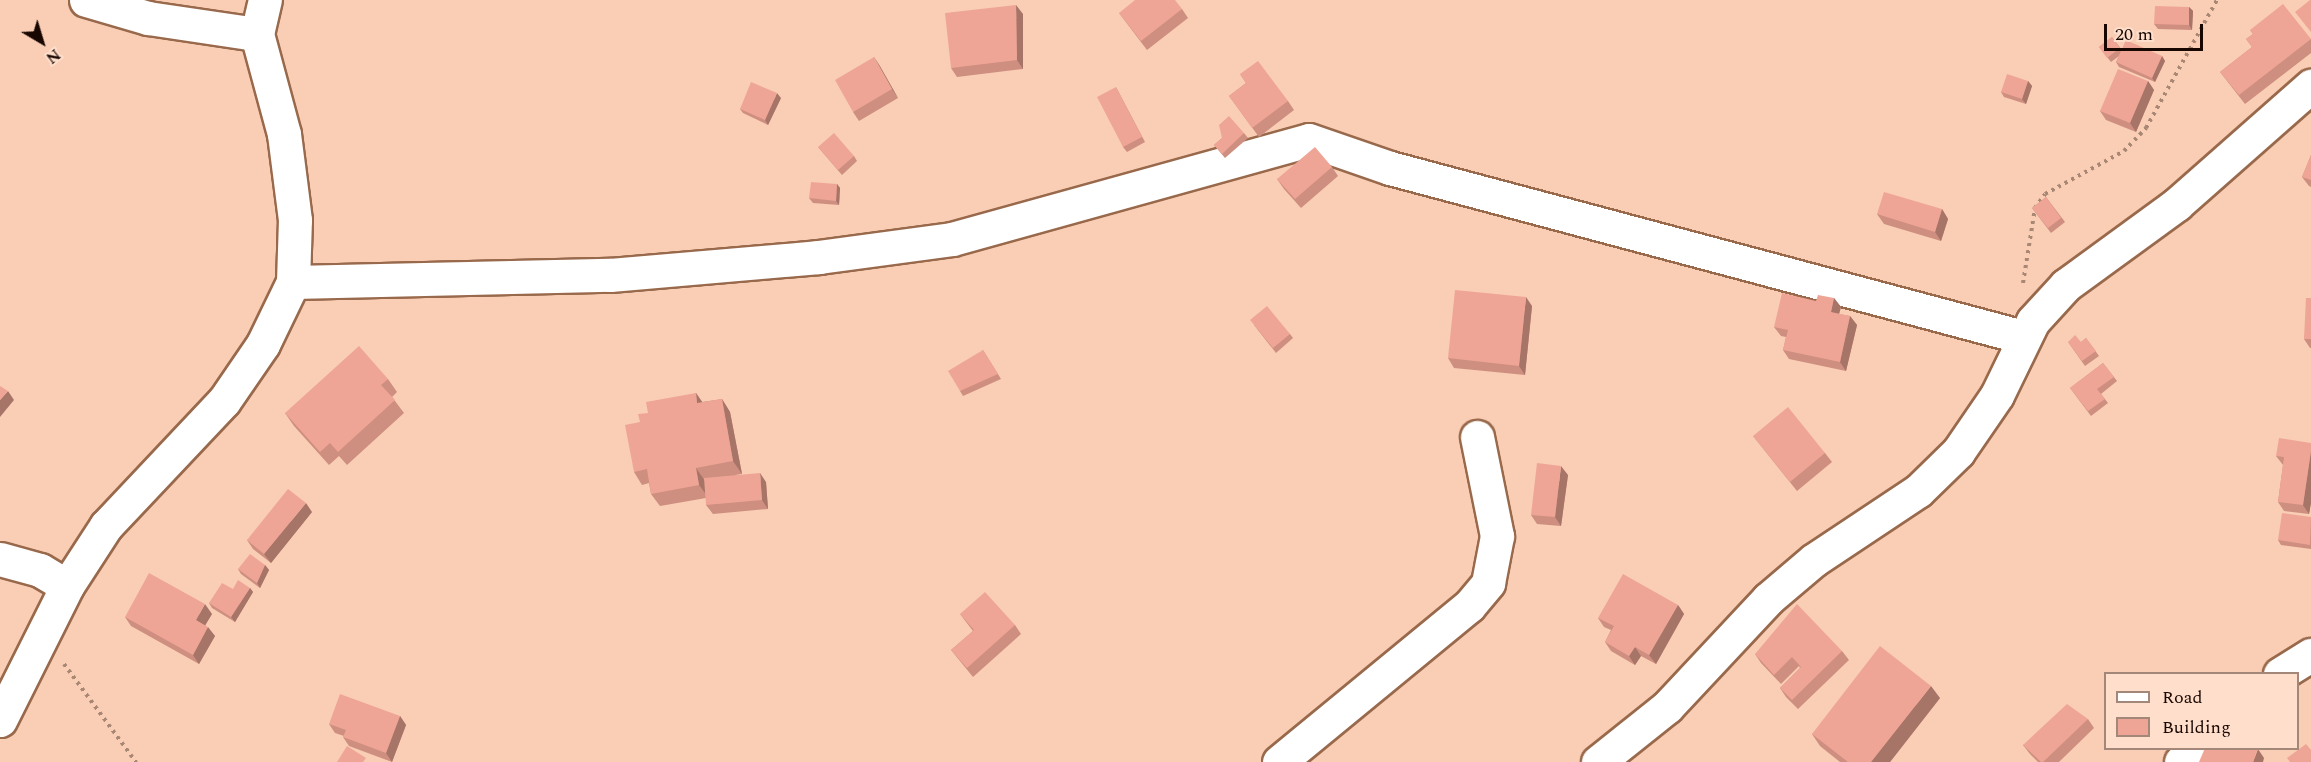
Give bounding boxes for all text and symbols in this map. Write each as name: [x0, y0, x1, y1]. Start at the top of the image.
north arrow: [12, 12, 72, 72]
scale bar: [2107, 12, 2206, 50]
text: 20 m: [2115, 21, 2153, 48]
text: N: [41, 43, 66, 70]
legend: [2104, 672, 2299, 750]
text: Road: [2162, 684, 2203, 711]
text: Building: [2162, 714, 2231, 741]

